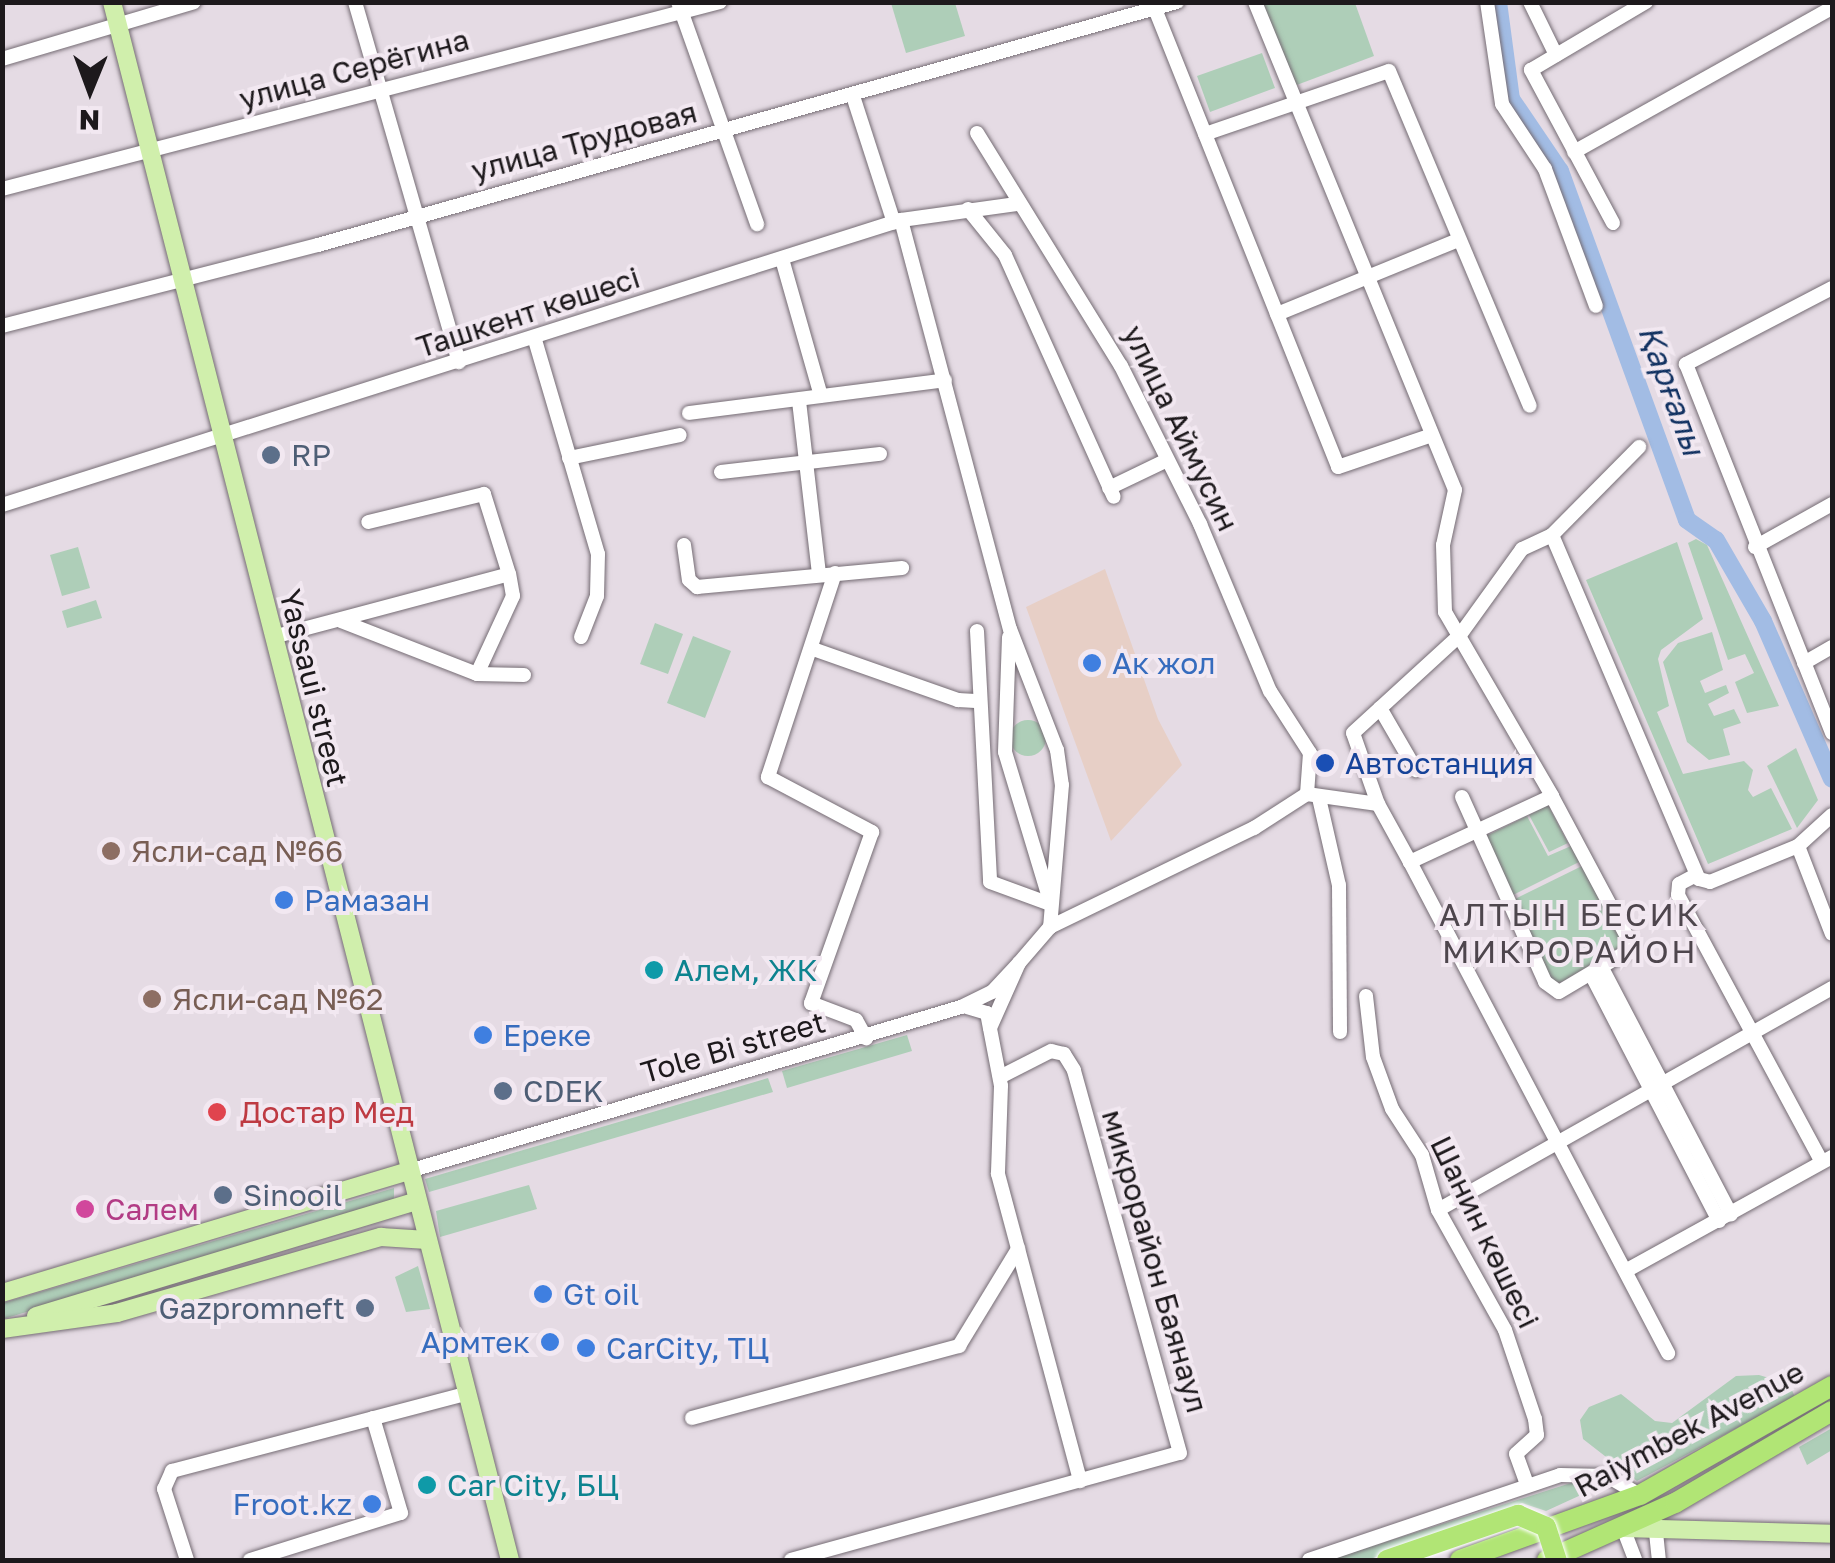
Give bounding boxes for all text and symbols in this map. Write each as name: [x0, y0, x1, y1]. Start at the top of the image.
street label: улица Серёгина: [235, 21, 473, 117]
north arrow: [40, 40, 140, 140]
street label: улица Трудовая: [467, 94, 701, 188]
text: N: [79, 104, 100, 137]
street label: Ташкент көшесі: [412, 259, 644, 365]
street label: улица Аймусин: [1116, 319, 1246, 537]
water label: Қарғалы: [1631, 320, 1713, 460]
place label: RP: [291, 437, 331, 473]
marker: RP: [260, 444, 282, 466]
street label: Yassaui street: [272, 586, 356, 790]
place label: Ак жол: [1112, 645, 1215, 681]
marker: Ак жол: [1081, 652, 1103, 674]
place label: Автостанция: [1345, 745, 1534, 781]
marker: Автостанция: [1314, 752, 1336, 774]
place label: Ясли-сад №66: [131, 833, 343, 869]
marker: Ясли-сад №66: [100, 840, 122, 862]
place label: Рамазан: [304, 882, 430, 918]
marker: Рамазан: [273, 889, 295, 911]
district label: АЛТЫН БЕСИК МИКРОРАЙОН: [1439, 896, 1701, 971]
place label: Алем, ЖК: [674, 952, 818, 988]
marker: Алем, ЖК: [643, 959, 665, 981]
place label: Ясли-сад №62: [172, 981, 383, 1017]
marker: Ясли-сад №62: [141, 988, 163, 1010]
street label: Tole Bi street: [637, 1004, 829, 1090]
place label: Ереке: [503, 1017, 591, 1053]
marker: Ереке: [472, 1024, 494, 1046]
place label: CDEK: [523, 1073, 603, 1109]
marker: CDEK: [492, 1080, 514, 1102]
place label: Достар Мед: [240, 1094, 414, 1130]
marker: Достар Мед: [204, 1099, 230, 1125]
street label: микрорайон Баянаул: [1094, 1105, 1216, 1417]
street label: Шанин көшесі: [1423, 1130, 1547, 1334]
place label: Sinooil: [243, 1177, 342, 1213]
marker: Sinooil: [212, 1184, 234, 1206]
place label: Салем: [105, 1191, 199, 1227]
marker: Салем: [74, 1198, 96, 1220]
place label: Gt oil: [563, 1276, 639, 1312]
marker: Gt oil: [532, 1283, 554, 1305]
place label: Gazpromneft: [158, 1290, 345, 1326]
marker: Gazpromneft: [354, 1297, 376, 1319]
place label: Армтек: [421, 1324, 530, 1360]
place label: CarCity, ТЦ: [606, 1330, 769, 1366]
marker: Армтек: [539, 1331, 561, 1353]
marker: CarCity, ТЦ: [575, 1337, 597, 1359]
street label: Raiymbek Avenue: [1568, 1353, 1810, 1505]
place label: Car City, БЦ: [447, 1467, 619, 1503]
marker: Car City, БЦ: [416, 1474, 438, 1496]
place label: Froot.kz: [233, 1486, 352, 1522]
marker: Froot.kz: [361, 1493, 383, 1515]

